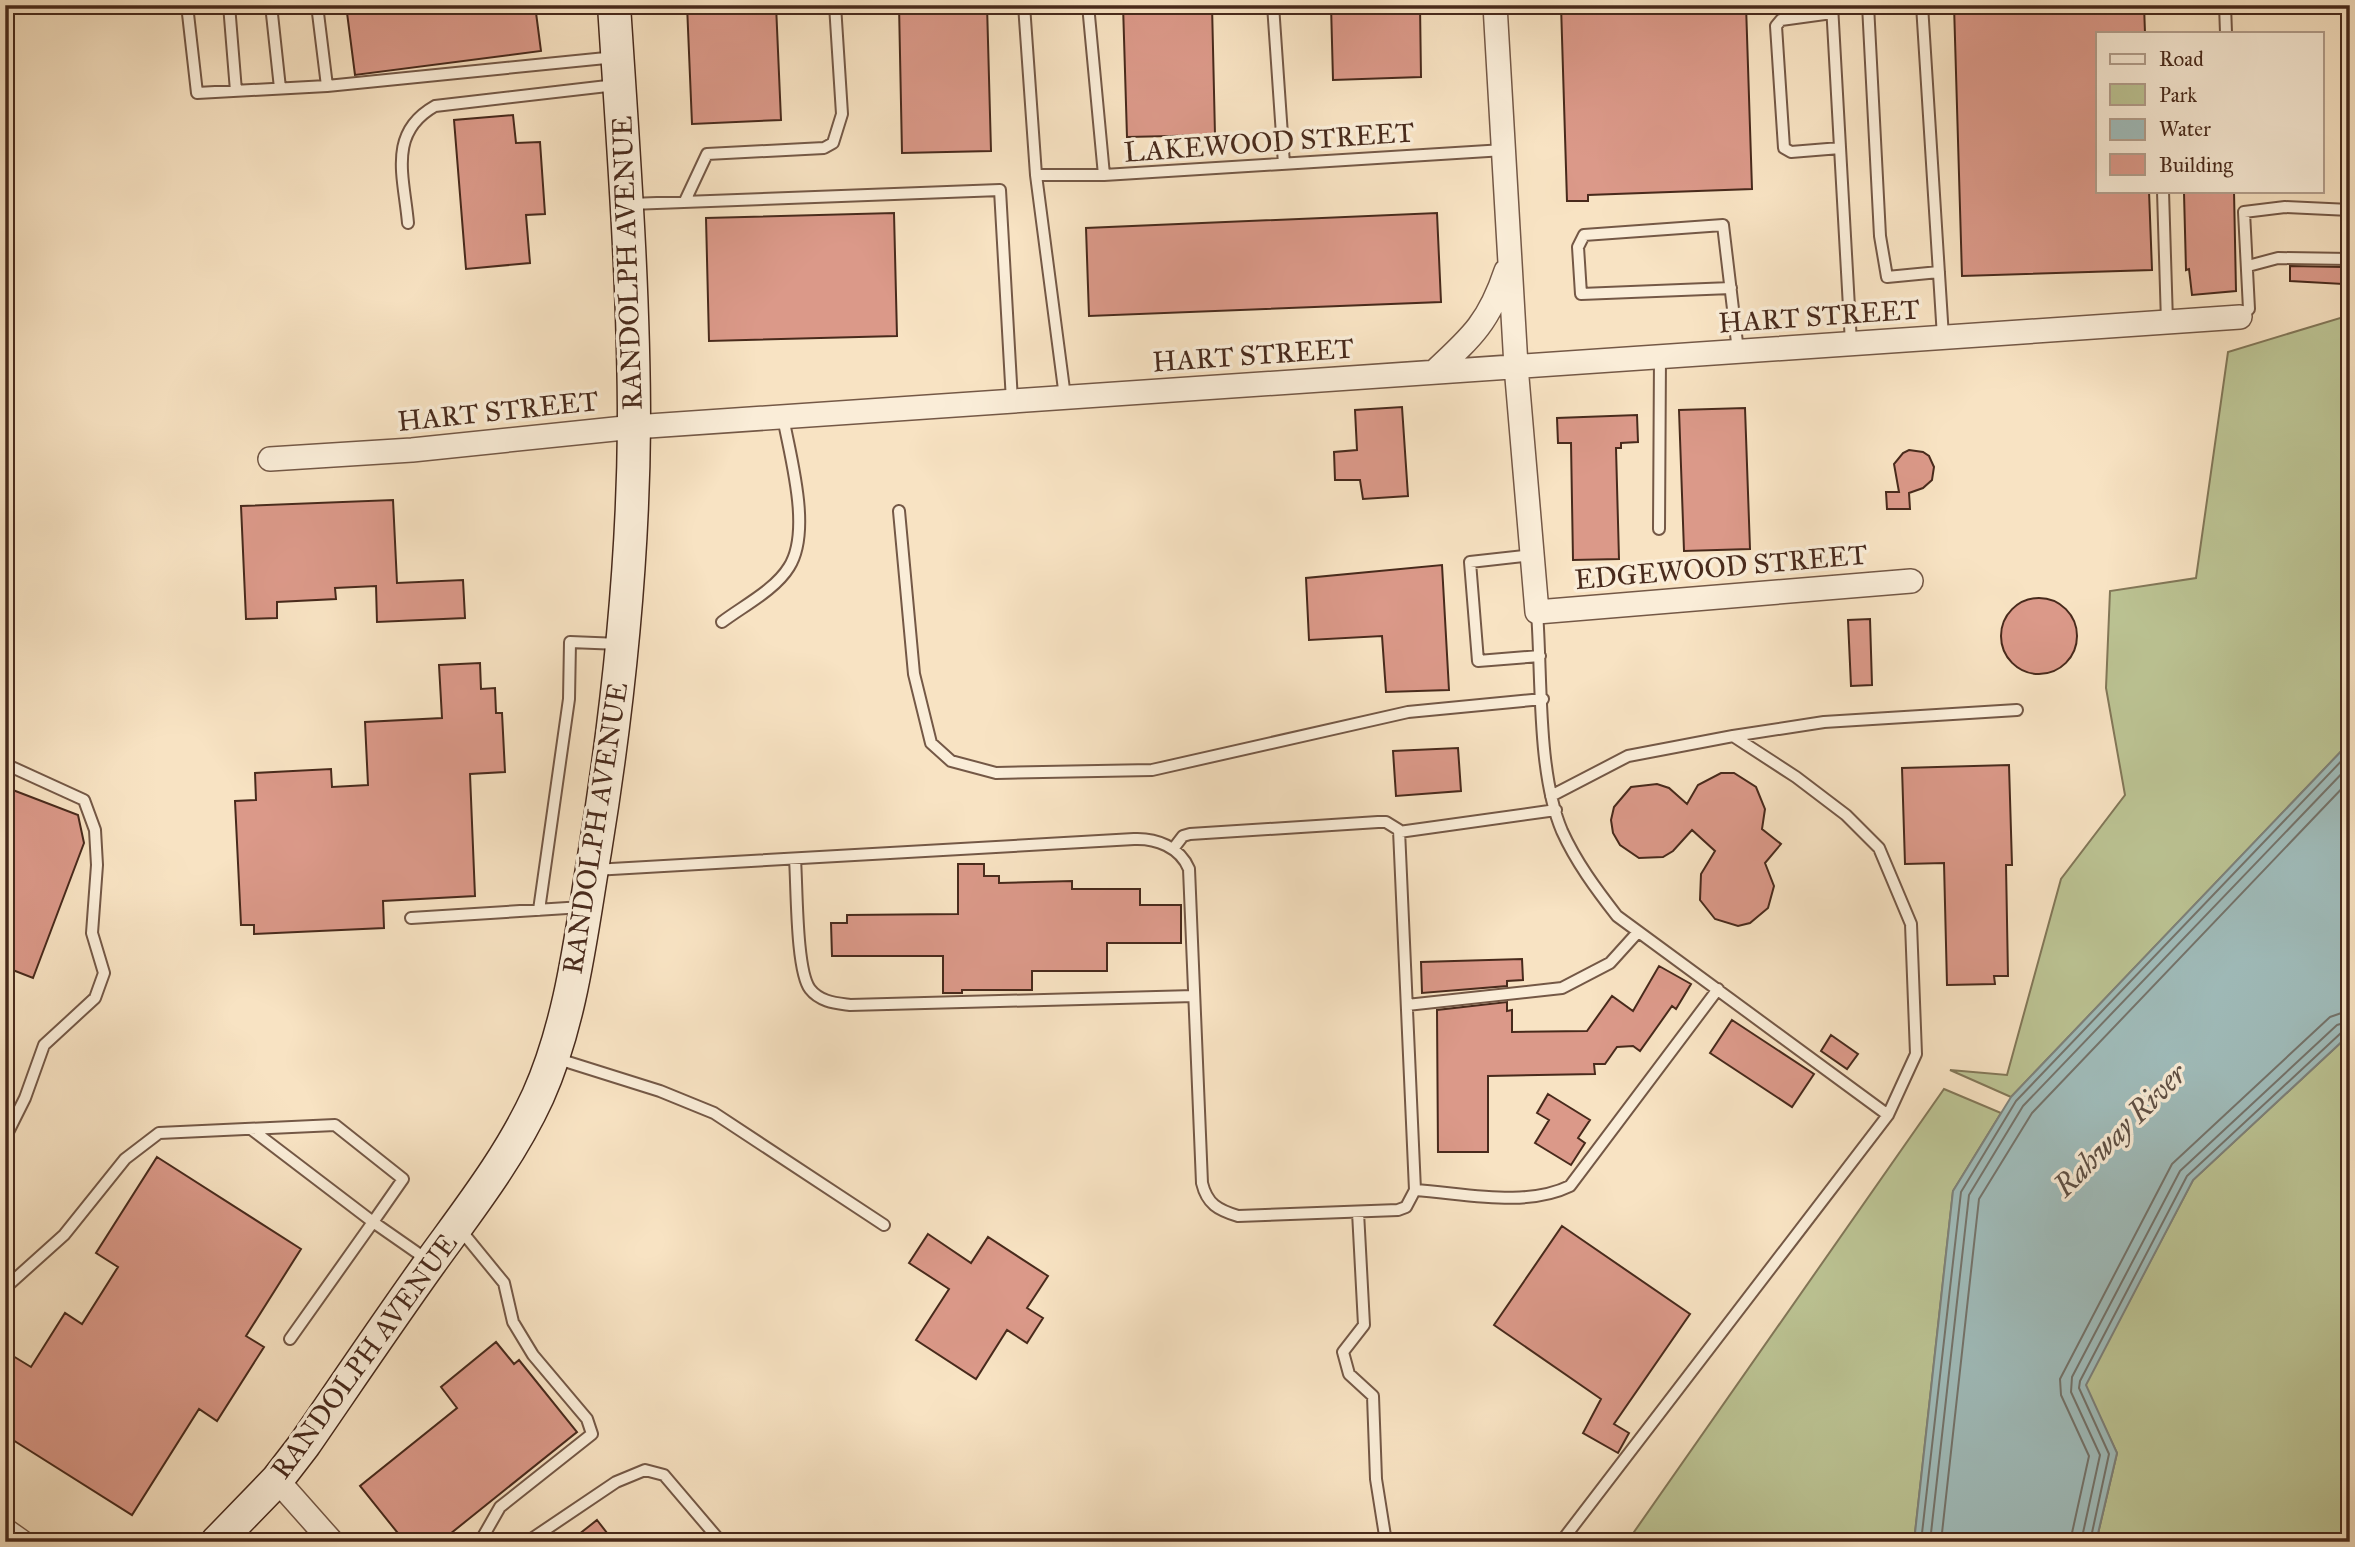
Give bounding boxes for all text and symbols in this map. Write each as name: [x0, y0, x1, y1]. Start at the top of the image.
legend: [2096, 32, 2324, 192]
text: Road: [2159, 46, 2204, 72]
text: Park: [2159, 82, 2197, 108]
street label: LAKEWOOD STREET: [1123, 114, 1415, 170]
street label: RANDOLPH AVENUE: [604, 115, 650, 411]
text: Water: [2159, 116, 2211, 142]
text: Building: [2159, 152, 2233, 178]
street label: HART STREET: [1717, 292, 1921, 340]
street label: HART STREET: [1151, 331, 1355, 379]
street label: HART STREET: [396, 383, 600, 439]
street label: EDGEWOOD STREET: [1573, 537, 1869, 597]
street label: RANDOLPH AVENUE: [555, 680, 635, 976]
water label: Rahway River: [2045, 1055, 2195, 1205]
street label: RANDOLPH AVENUE: [263, 1227, 465, 1485]

